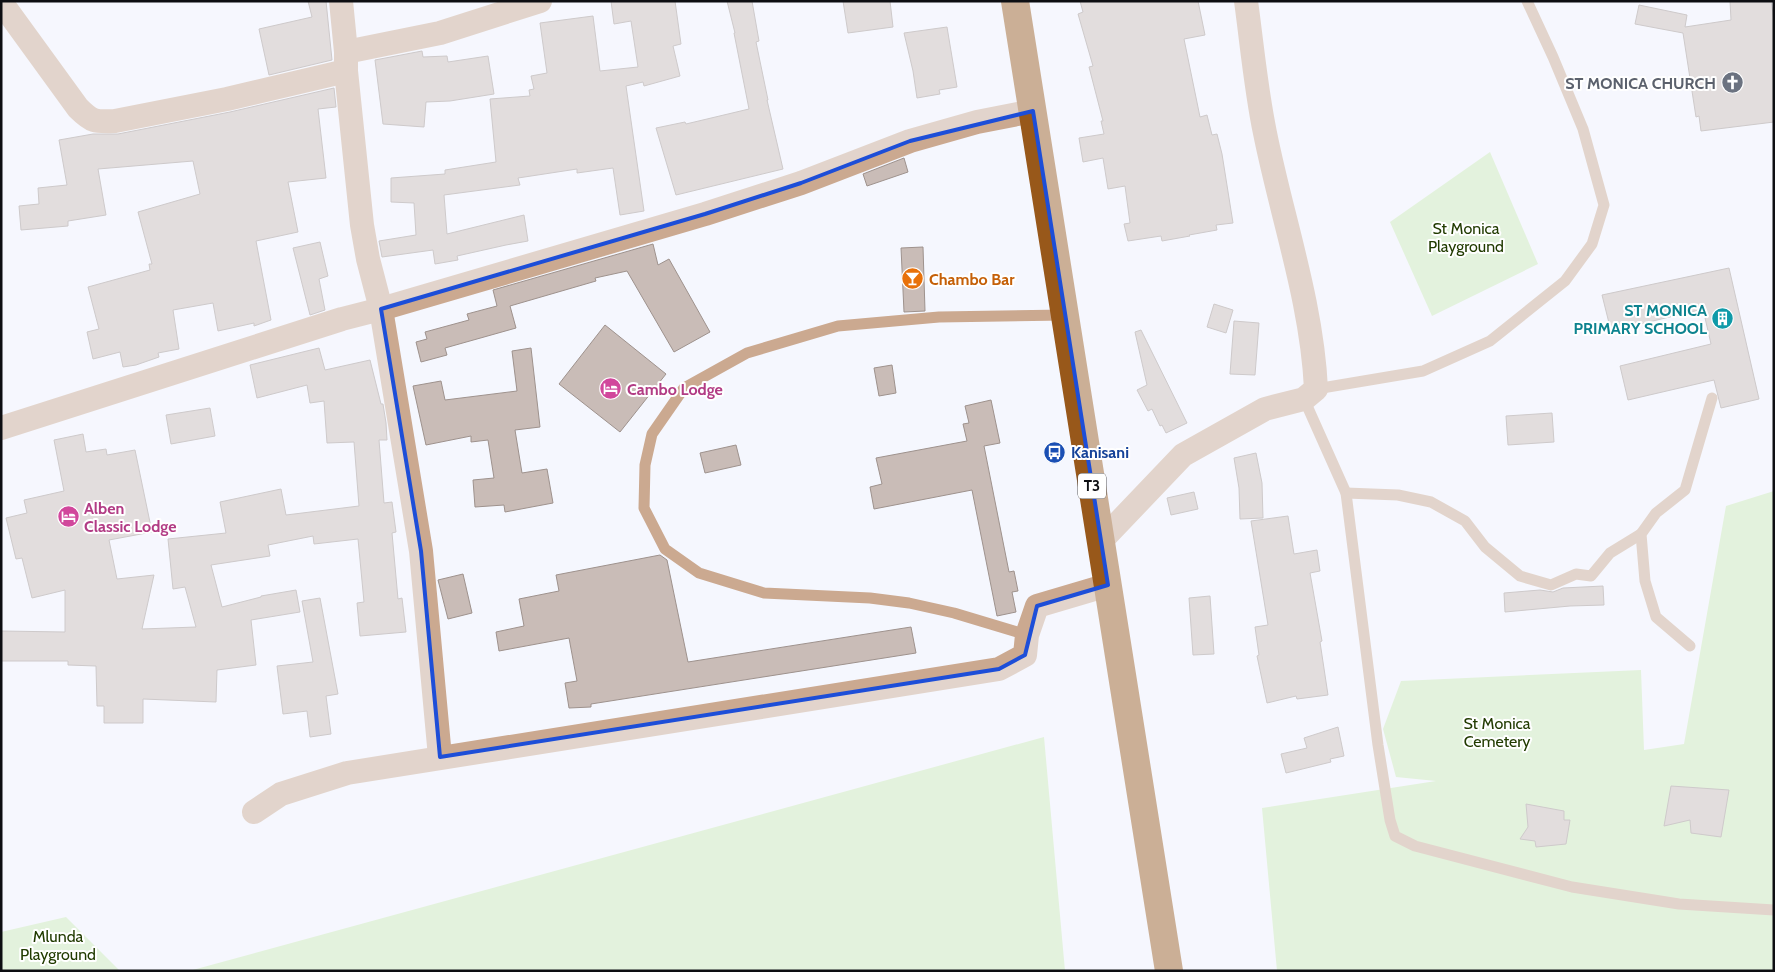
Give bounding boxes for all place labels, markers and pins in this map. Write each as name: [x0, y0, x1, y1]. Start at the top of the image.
church icon: ST MONICA CHURCH: [1720, 71, 1744, 95]
place label: ST MONICA CHURCH: [1565, 74, 1716, 93]
bar icon: Chambo Bar: [901, 267, 925, 291]
place label: Chambo Bar: [929, 270, 1015, 289]
place label: ST MONICA PRIMARY SCHOOL: [1574, 301, 1707, 338]
building icon: ST MONICA PRIMARY SCHOOL: [1711, 307, 1735, 331]
hotel icon: Cambo Lodge: [599, 377, 623, 401]
place label: Cambo Lodge: [627, 380, 723, 399]
bus stop icon: Kanisani: [1043, 440, 1067, 464]
place label: Kanisani: [1071, 443, 1129, 462]
place label: Alben Classic Lodge: [84, 499, 177, 536]
hotel icon: Alben Classic Lodge: [56, 505, 80, 529]

